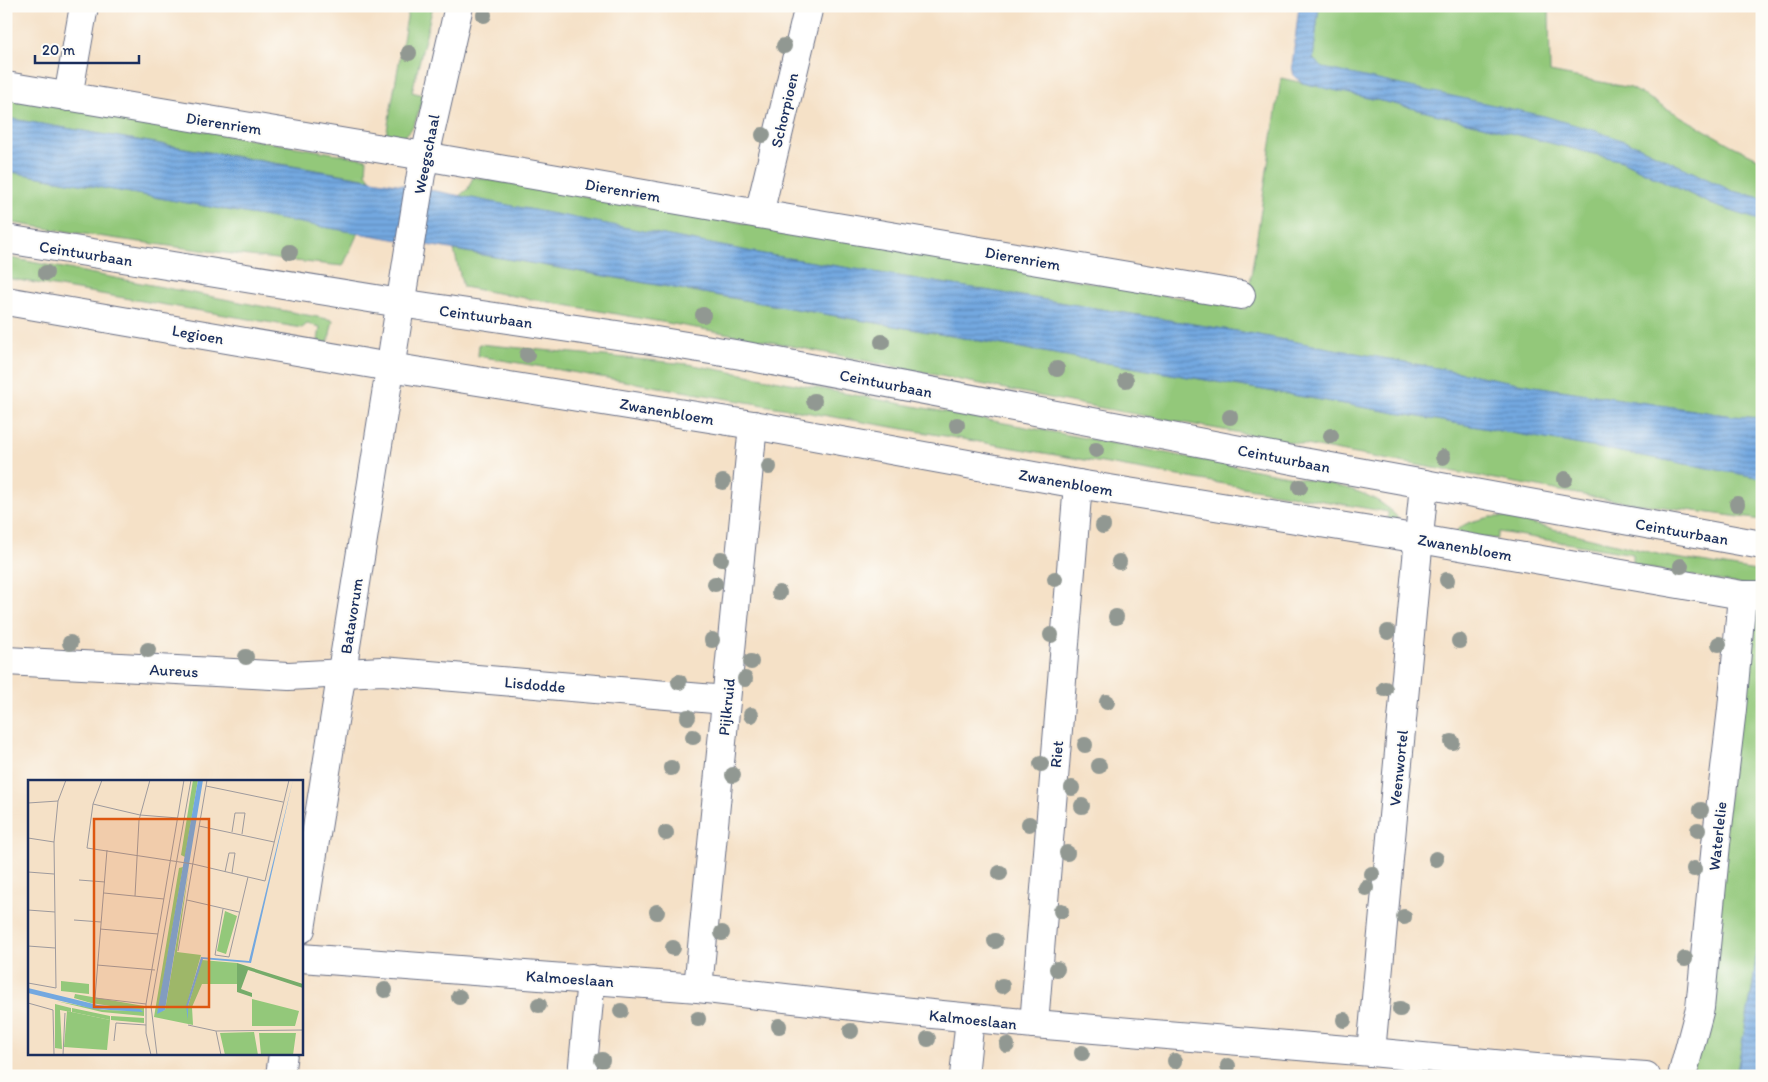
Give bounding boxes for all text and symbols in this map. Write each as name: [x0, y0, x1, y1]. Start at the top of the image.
scale bar: [35, 32, 139, 64]
text: 20 m: [42, 41, 76, 59]
street label: Schorpioen: [767, 70, 802, 149]
street label: Dierenriem: [185, 108, 264, 139]
street label: Weegschaal: [409, 112, 444, 196]
street label: Dierenriem: [584, 175, 663, 207]
street label: Ceintuurbaan: [38, 237, 134, 270]
street label: Dierenriem: [984, 243, 1063, 275]
street label: Ceintuurbaan: [438, 301, 534, 333]
street label: Legioen: [171, 321, 226, 348]
street label: Ceintuurbaan: [838, 365, 934, 402]
street label: Zwanenbloem: [618, 394, 716, 429]
street label: Ceintuurbaan: [1236, 440, 1332, 477]
street label: Zwanenbloem: [1017, 465, 1115, 500]
street label: Ceintuurbaan: [1634, 514, 1730, 549]
street label: Zwanenbloem: [1416, 530, 1514, 565]
street label: Batavorum: [336, 576, 367, 655]
street label: Aureus: [149, 660, 199, 681]
street label: Lisdodde: [504, 672, 567, 697]
street label: Pijlkruid: [714, 677, 739, 737]
street label: Veenwortel: [1385, 729, 1412, 807]
street label: Riet: [1046, 740, 1067, 769]
inset map: [28, 780, 302, 1054]
street label: Waterlelie: [1704, 801, 1731, 872]
street label: Kalmoeslaan: [525, 966, 615, 991]
street label: Kalmoeslaan: [928, 1005, 1018, 1034]

